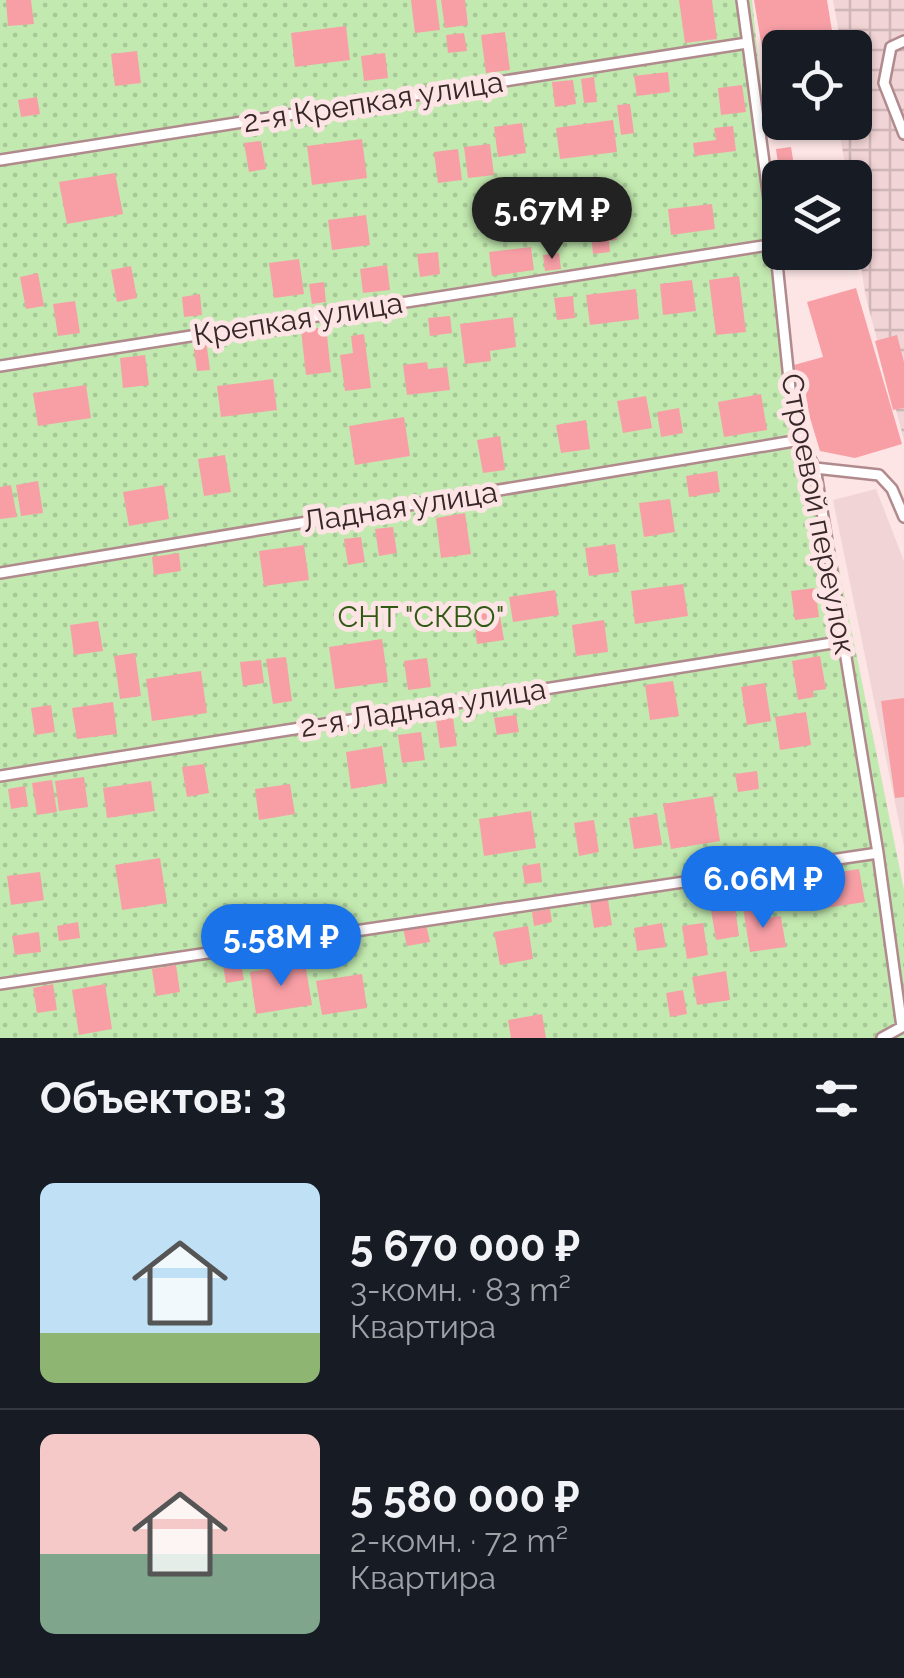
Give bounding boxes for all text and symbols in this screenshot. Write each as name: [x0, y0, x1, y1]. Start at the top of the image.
map controls: [762, 30, 872, 270]
button: locate: [762, 30, 872, 140]
street label: 2-я Крепкая улица: [240, 64, 505, 139]
button: layers: [762, 160, 872, 270]
pin: 5.67M ₽: [460, 177, 644, 262]
text: 5.67M ₽: [494, 191, 610, 228]
street label: Крепкая улица: [191, 285, 405, 352]
street label: Строевой переулок: [774, 371, 863, 657]
street label: Ладная улица: [300, 474, 500, 539]
park label: СНТ "СКВО": [338, 599, 504, 634]
street label: 2-я Ладная улица: [298, 671, 548, 744]
pin: 6.06M ₽: [671, 846, 855, 931]
text: 6.06M ₽: [703, 860, 823, 897]
pin: 5.58M ₽: [189, 904, 373, 989]
text: 5.58M ₽: [223, 918, 339, 955]
icon: filters: [809, 1071, 864, 1126]
text: Объектов: 3: [40, 1074, 286, 1123]
text: 5 670 000 ₽: [350, 1222, 580, 1271]
icon: home: [120, 1223, 240, 1343]
text: 3-комн. · 83 m²: [350, 1271, 571, 1308]
text: Квартира: [350, 1308, 496, 1345]
text: 5 580 000 ₽: [350, 1473, 580, 1522]
icon: home: [120, 1474, 240, 1594]
text: 2-комн. · 72 m²: [350, 1522, 568, 1559]
text: Квартира: [350, 1559, 496, 1596]

